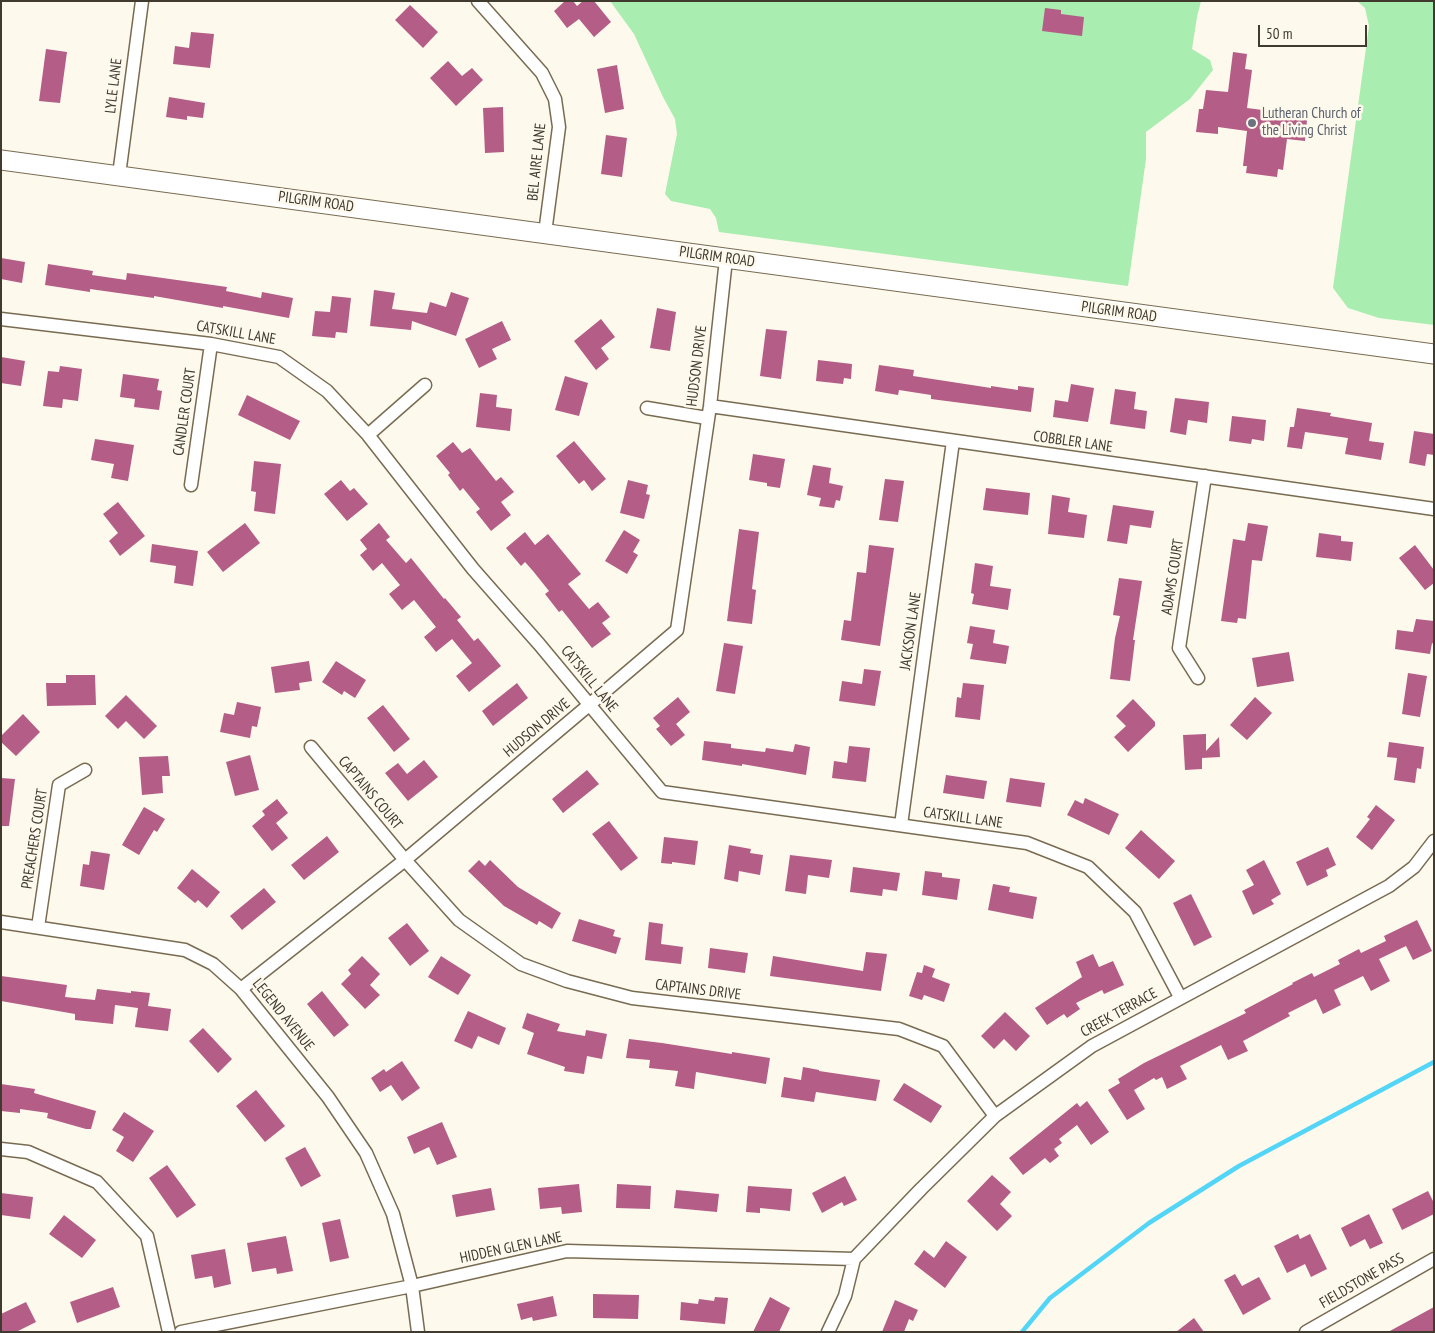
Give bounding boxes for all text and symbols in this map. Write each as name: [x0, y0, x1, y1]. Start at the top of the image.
scale bar: [1260, 15, 1369, 47]
text: 50 m: [1266, 24, 1292, 43]
street label: LYLE LANE: [102, 57, 126, 115]
place label: Lutheran Church of the Living Christ: [1262, 105, 1361, 140]
marker: Lutheran Church of the Living Christ: [1246, 117, 1258, 129]
street label: BEL AIRE LANE: [524, 122, 550, 202]
street label: PILGRIM ROAD: [277, 188, 355, 216]
street label: PILGRIM ROAD: [678, 243, 756, 271]
street label: PILGRIM ROAD: [1080, 298, 1158, 326]
street label: CATSKILL LANE: [195, 317, 277, 349]
street label: HUDSON DRIVE: [683, 324, 711, 408]
street label: CANDLER COURT: [170, 367, 200, 457]
street label: COBBLER LANE: [1032, 428, 1114, 456]
street label: ADAMS COURT: [1158, 538, 1188, 616]
street label: JACKSON LANE: [897, 591, 925, 671]
street label: CATSKILL LANE: [557, 642, 621, 716]
street label: HUDSON DRIVE: [500, 695, 574, 761]
street label: CAPTAINS COURT: [334, 753, 406, 833]
street label: PREACHERS COURT: [18, 788, 52, 890]
street label: CATSKILL LANE: [922, 803, 1004, 833]
street label: LEGEND AVENUE: [248, 975, 318, 1055]
street label: CAPTAINS DRIVE: [654, 976, 742, 1004]
street label: CREEK TERRACE: [1078, 985, 1160, 1041]
street label: HIDDEN GLEN LANE: [458, 1228, 564, 1268]
street label: FIELDSTONE PASS: [1317, 1250, 1407, 1312]

